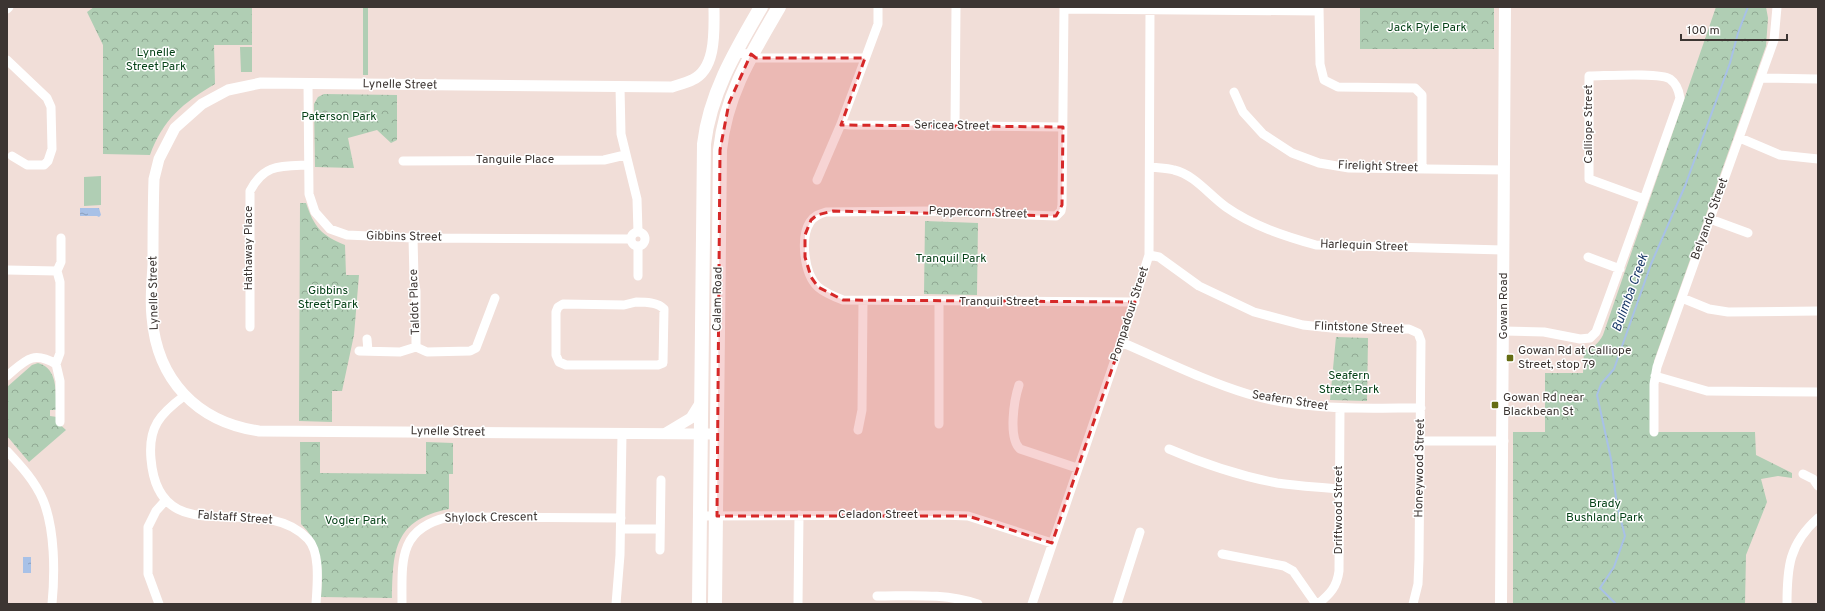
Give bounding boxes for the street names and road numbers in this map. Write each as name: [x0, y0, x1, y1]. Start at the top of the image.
street label: Lynelle Street: [363, 76, 437, 94]
street label: Calliope Street: [1581, 84, 1597, 164]
street label: Sericea Street: [914, 117, 990, 135]
street label: Tanguile Place: [476, 152, 554, 168]
street label: Firelight Street: [1337, 158, 1419, 176]
street label: Belyando Street: [1688, 176, 1732, 262]
street label: Peppercorn Street: [928, 203, 1028, 223]
street label: Hathaway Place: [241, 205, 257, 291]
street label: Gibbins Street: [366, 228, 442, 246]
street label: Harlequin Street: [1320, 236, 1408, 256]
street label: Lynelle Street: [145, 256, 163, 330]
street label: Pompadour Street: [1107, 265, 1153, 363]
street label: Calam Road: [709, 267, 727, 331]
street label: Taldot Place: [406, 269, 424, 335]
street label: Gowan Road: [1496, 272, 1512, 340]
street label: Tranquil Street: [959, 294, 1039, 310]
street label: Flintstone Street: [1314, 318, 1404, 338]
street label: Seafern Street: [1251, 387, 1329, 415]
street label: Honeywood Street: [1411, 418, 1429, 518]
street label: Lynelle Street: [411, 423, 485, 441]
street label: Driftwood Street: [1331, 465, 1347, 555]
street label: Falstaff Street: [197, 507, 273, 529]
street label: Celadon Street: [838, 507, 918, 523]
street label: Shylock Crescent: [444, 509, 538, 527]

